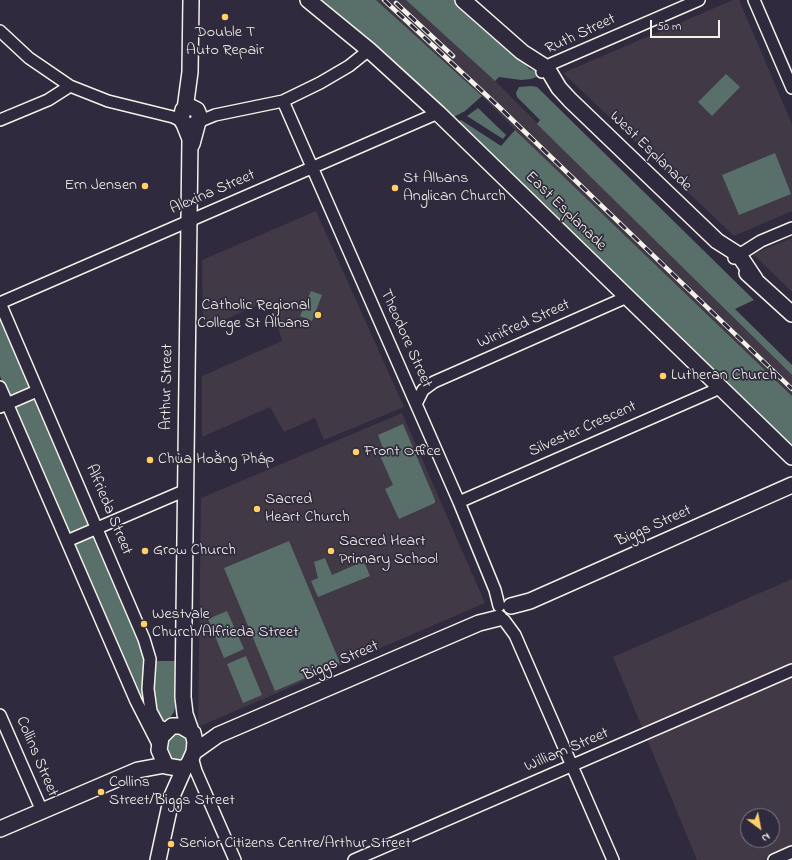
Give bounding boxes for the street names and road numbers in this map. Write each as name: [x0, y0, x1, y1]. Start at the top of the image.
street label: Ruth Street: [543, 10, 619, 60]
street label: West Esplanade: [605, 108, 695, 196]
street label: Alexina Street: [168, 166, 258, 220]
street label: East Esplanade: [520, 168, 610, 256]
street label: Theodore Street: [375, 287, 435, 391]
street label: Winifred Street: [475, 296, 573, 354]
street label: Arthur Street: [158, 344, 178, 430]
street label: Silvester Crescent: [526, 398, 640, 462]
street label: Alfrieda Street: [80, 462, 136, 558]
street label: Biggs Street: [613, 502, 695, 552]
street label: Biggs Street: [300, 637, 382, 687]
street label: Collins Street: [11, 714, 61, 800]
street label: William Street: [522, 725, 612, 777]

